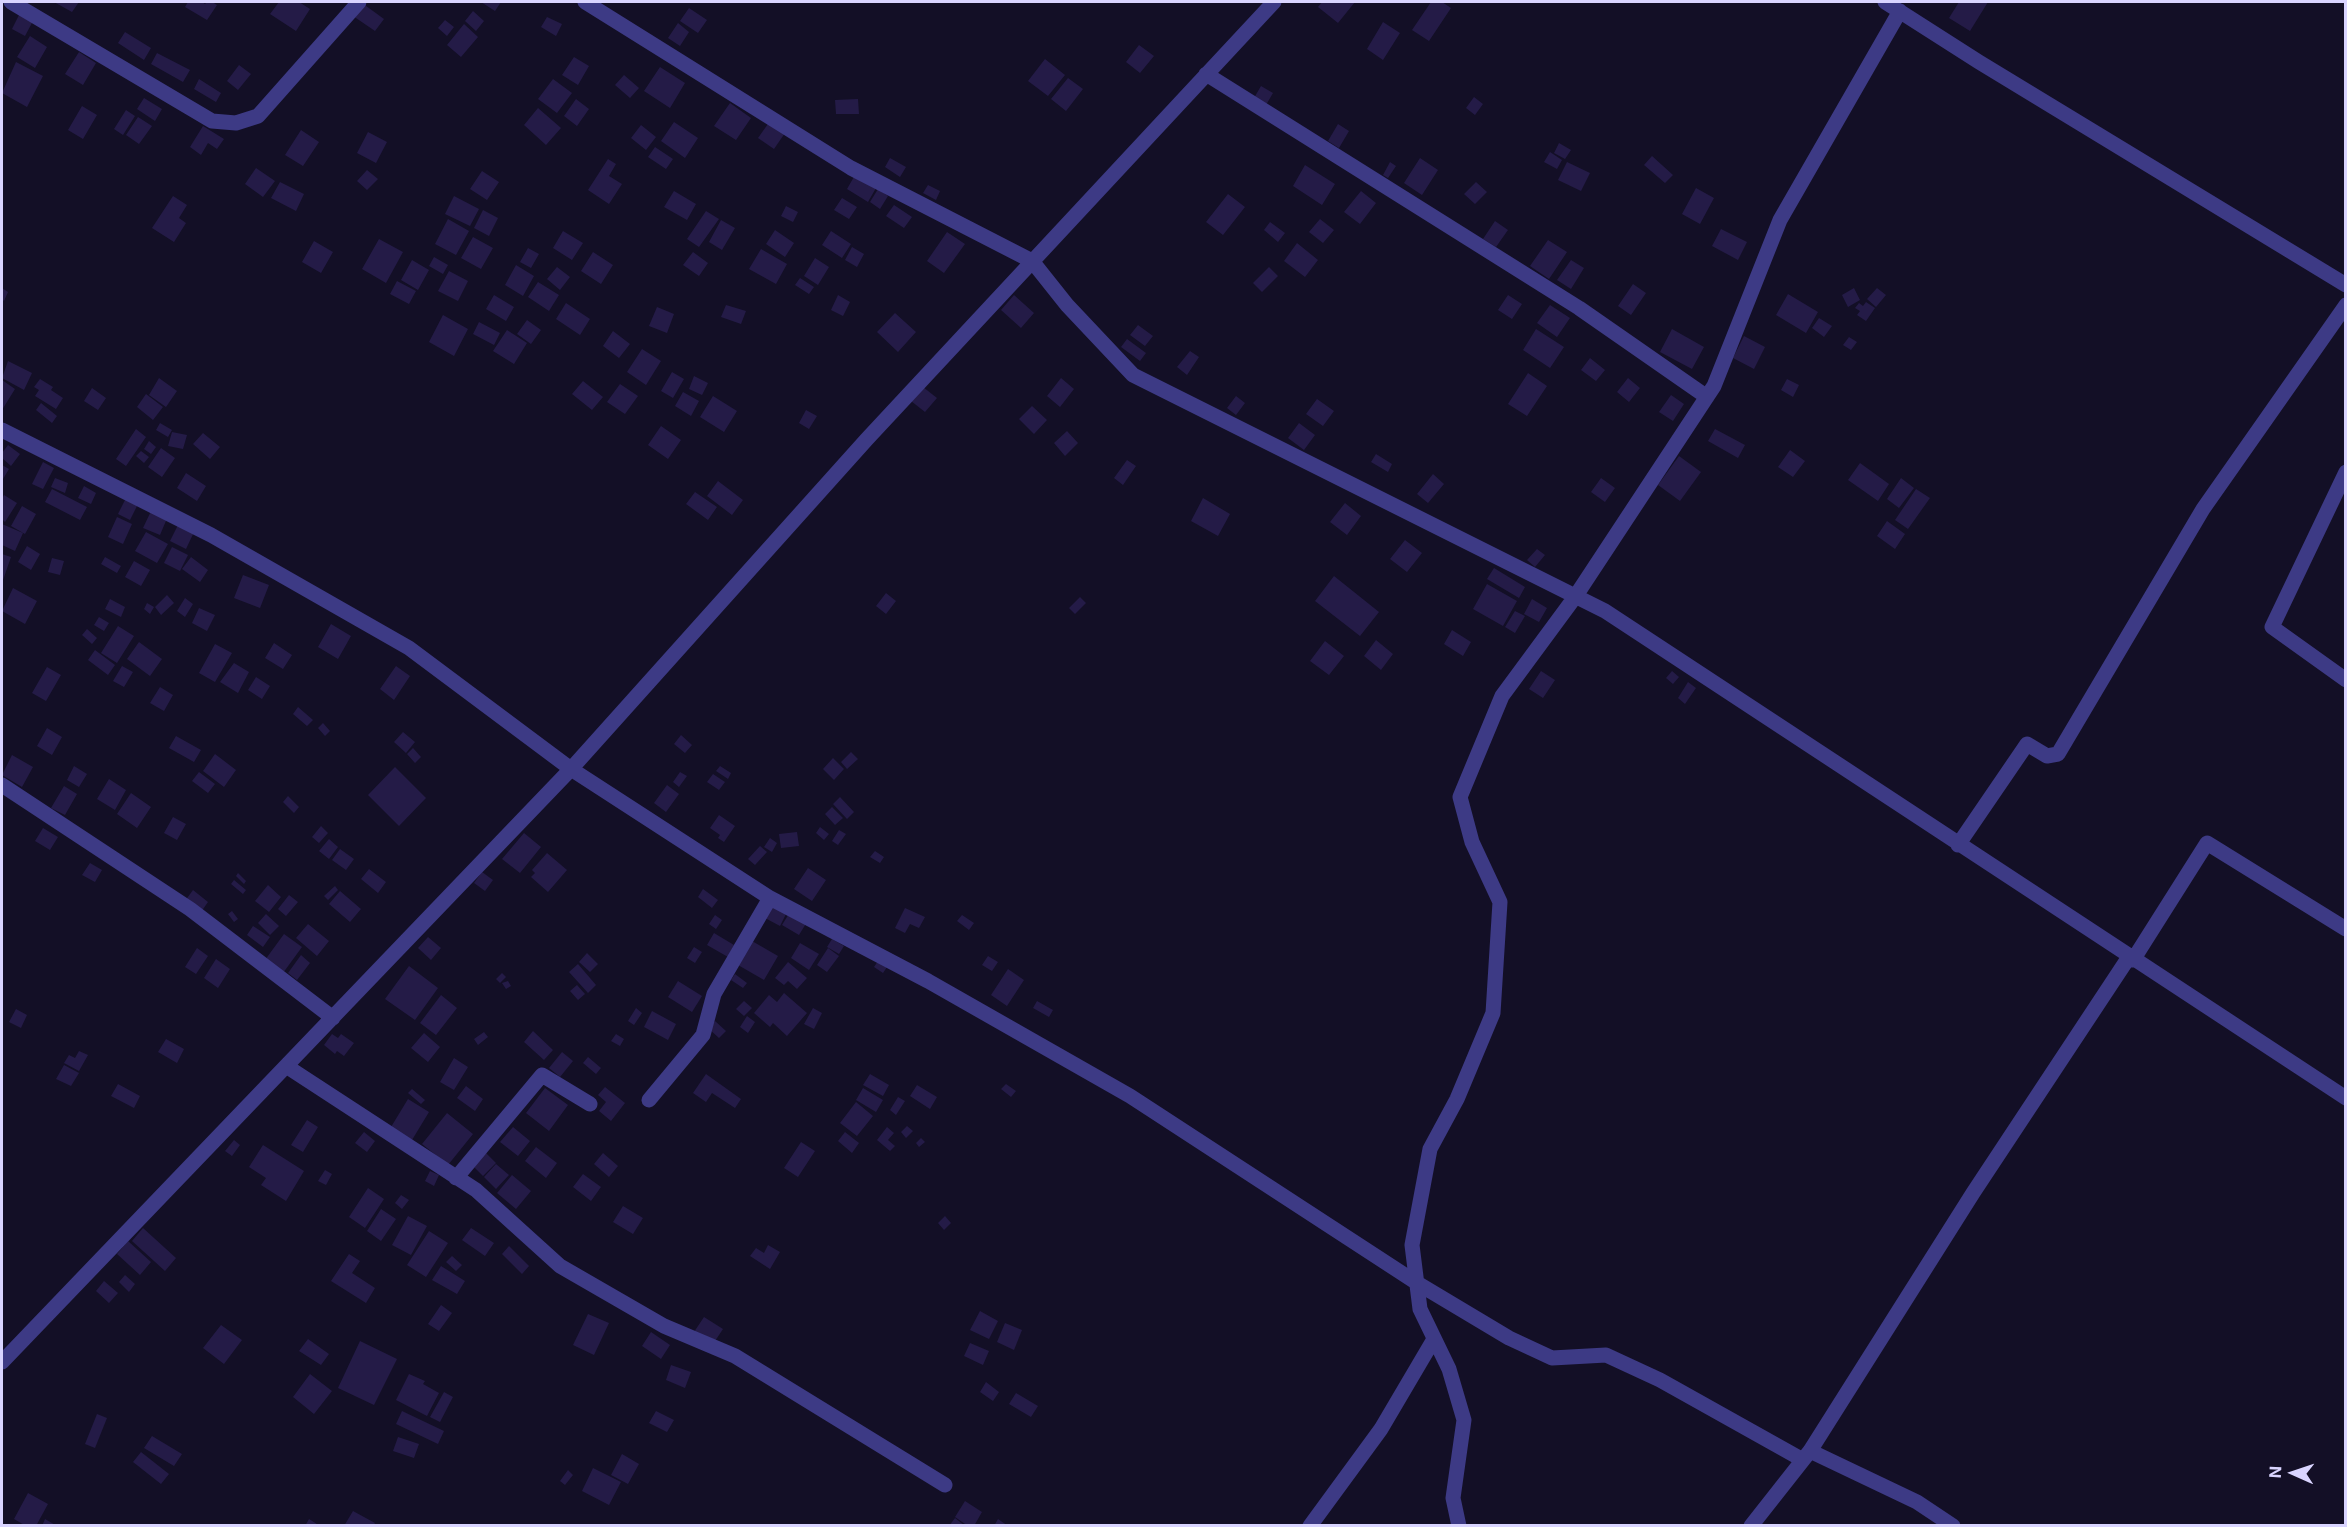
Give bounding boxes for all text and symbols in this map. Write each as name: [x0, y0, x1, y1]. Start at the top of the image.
north arrow: [2263, 1443, 2323, 1503]
text: N: [2265, 1465, 2285, 1479]

